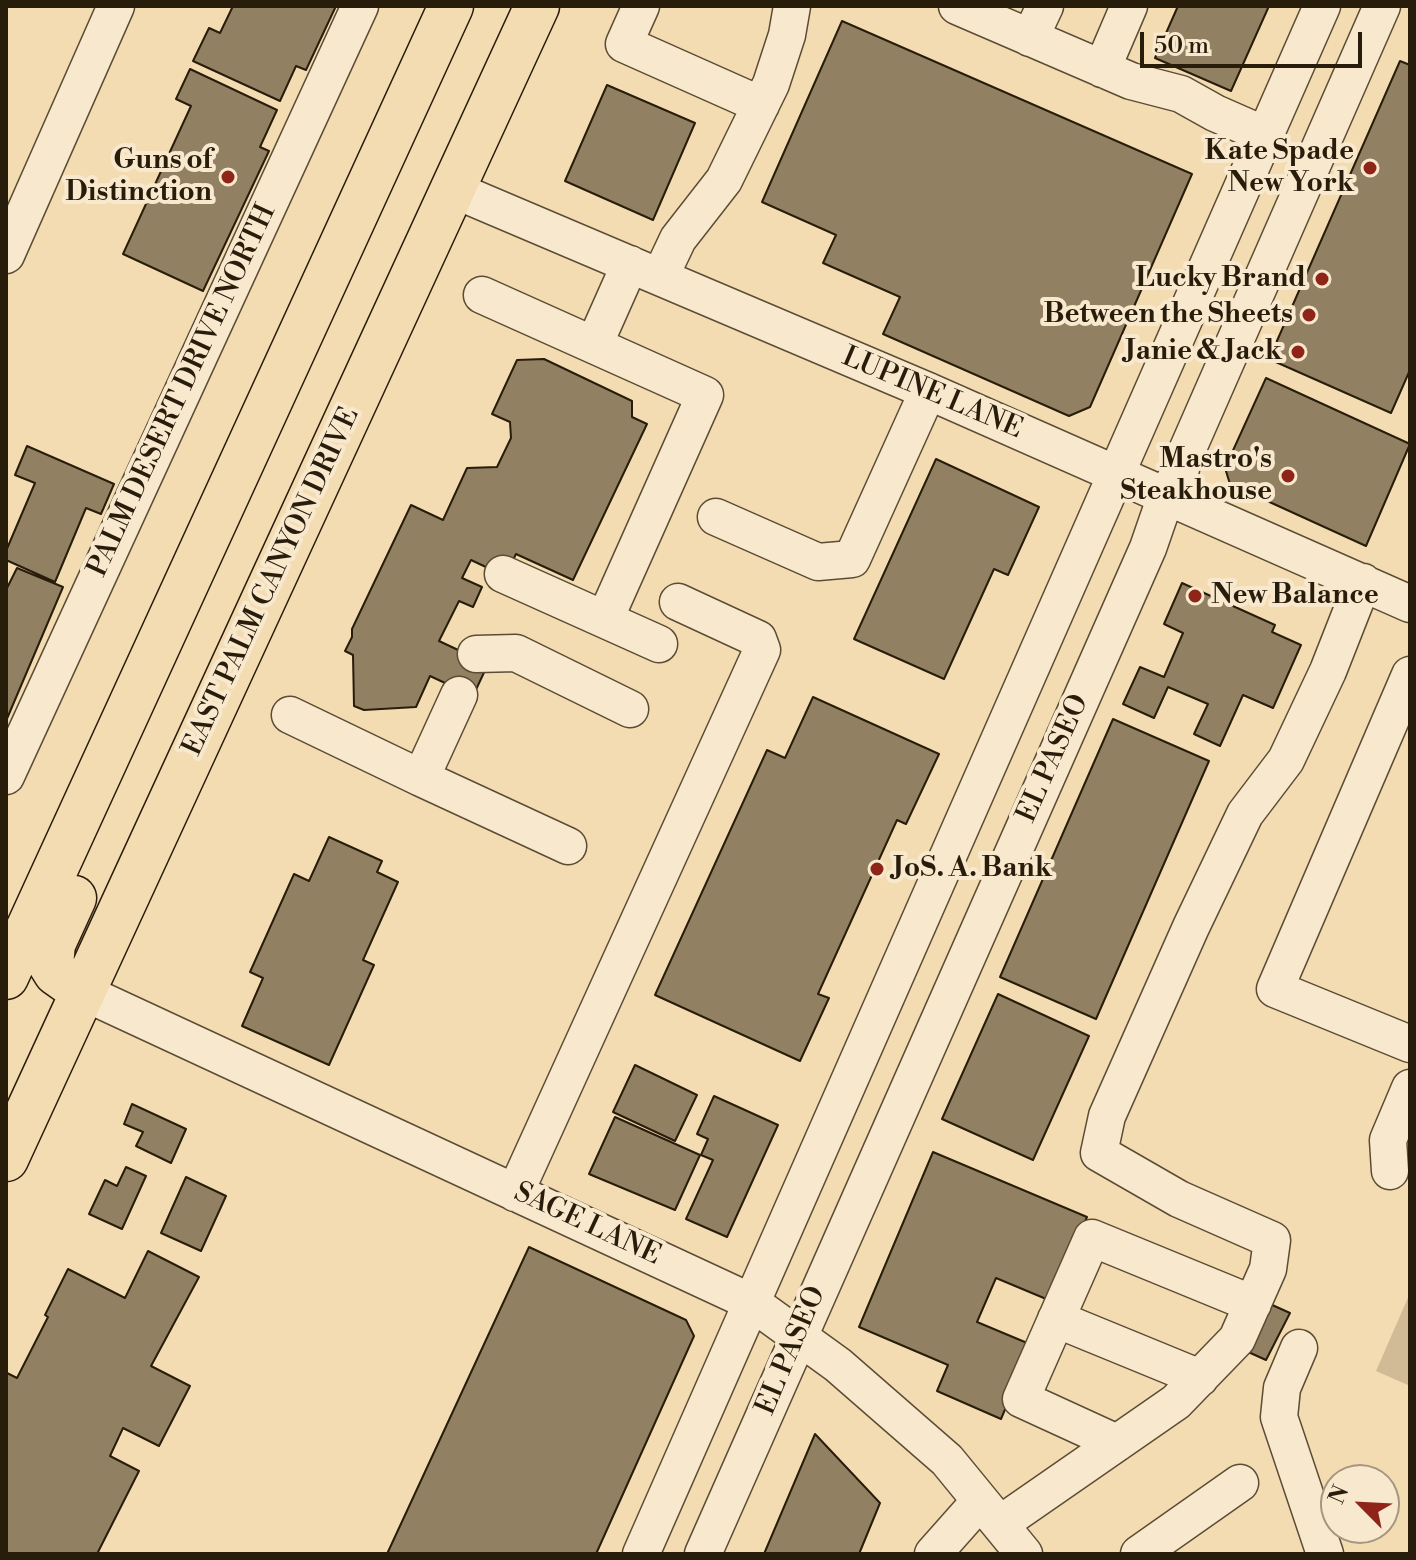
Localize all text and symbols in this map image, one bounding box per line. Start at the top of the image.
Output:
scale bar [1144,16,1366,66]
text: 50 m [1154,31,1209,61]
place label: Kate Spade New York [1205,135,1354,201]
place label: Guns of Distinction [65,144,212,210]
marker: Kate Spade New York [1361,159,1379,177]
marker: Guns of Distinction [219,168,237,186]
street label: PALM DESERT DRIVE NORTH [82,199,284,583]
place label: Lucky Brand [1135,262,1306,296]
marker: Lucky Brand [1313,270,1331,288]
place label: Between the Sheets [1043,298,1293,332]
marker: Between the Sheets [1300,306,1318,324]
place label: Janie & Jack [1125,335,1282,369]
street label: LUPINE LANE [837,341,1027,447]
marker: Janie & Jack [1289,343,1307,361]
street label: EAST PALM CANYON DRIVE [176,402,368,762]
place label: Mastro's Steakhouse [1120,443,1272,509]
marker: Mastro's Steakhouse [1279,467,1297,485]
place label: New Balance [1211,579,1379,613]
marker: New Balance [1186,587,1204,605]
street label: EL PASEO [1011,690,1097,828]
place label: JoS. A. Bank [893,852,1052,886]
marker: JoS. A. Bank [868,860,886,878]
street label: SAGE LANE [508,1176,666,1274]
street label: EL PASEO [750,1282,834,1420]
north arrow [1320,1464,1400,1544]
text: N [1324,1481,1355,1508]

